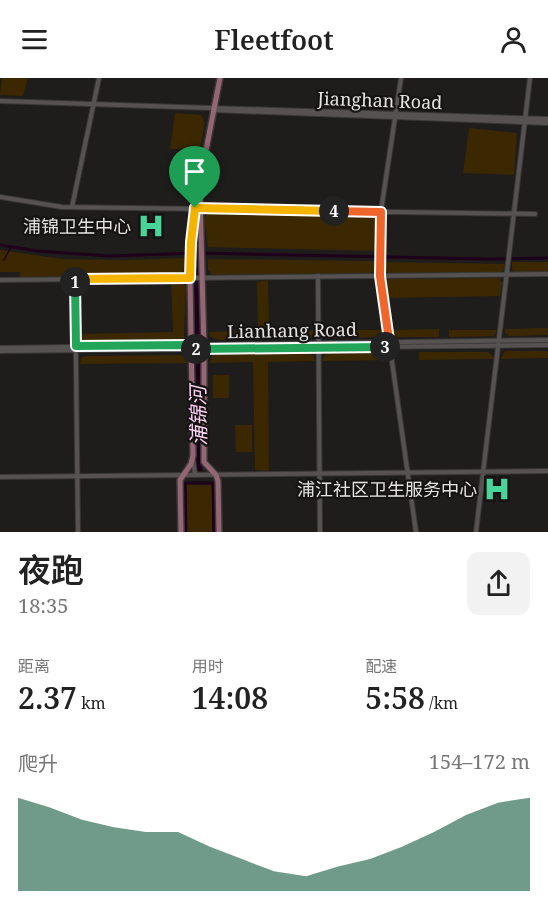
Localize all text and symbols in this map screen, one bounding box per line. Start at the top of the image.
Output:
text: Fleetfoot [214,21,334,58]
icon: menu [18,23,51,56]
icon: person [497,23,530,56]
street label: Jianghan Road [316,86,443,114]
pin [169,146,220,208]
icon: arrive [178,155,211,188]
pin: 4 [319,196,349,226]
text: 4 [329,200,339,222]
hospital icon: 浦锦卫生中心 [136,211,166,241]
place label: 浦锦卫生中心 [23,214,131,238]
pin: 1 [60,267,90,297]
text: 1 [70,271,80,293]
street label: Lianhang Road [227,317,357,343]
pin: 3 [370,332,400,362]
pin: 2 [181,334,211,364]
text: 3 [380,336,390,358]
text: 2 [191,338,201,360]
water label: 浦锦河 [184,382,212,446]
hospital icon: 浦江社区卫生服务中心 [482,474,512,504]
place label: 浦江社区卫生服务中心 [297,477,477,501]
text: 夜跑 [18,547,84,592]
button: share [467,552,530,615]
text: 18:35 [18,592,68,619]
text: 距离 [18,655,50,677]
text: 用时 [192,655,224,677]
text: 配速 [365,655,397,677]
text: 2.37 [18,677,77,718]
text: 14:08 [192,677,268,718]
text: 5:58 [365,677,425,718]
text: km [77,692,106,714]
text: /km [425,692,458,714]
text: 154–172 m [429,748,530,775]
text: 爬升 [18,750,58,777]

